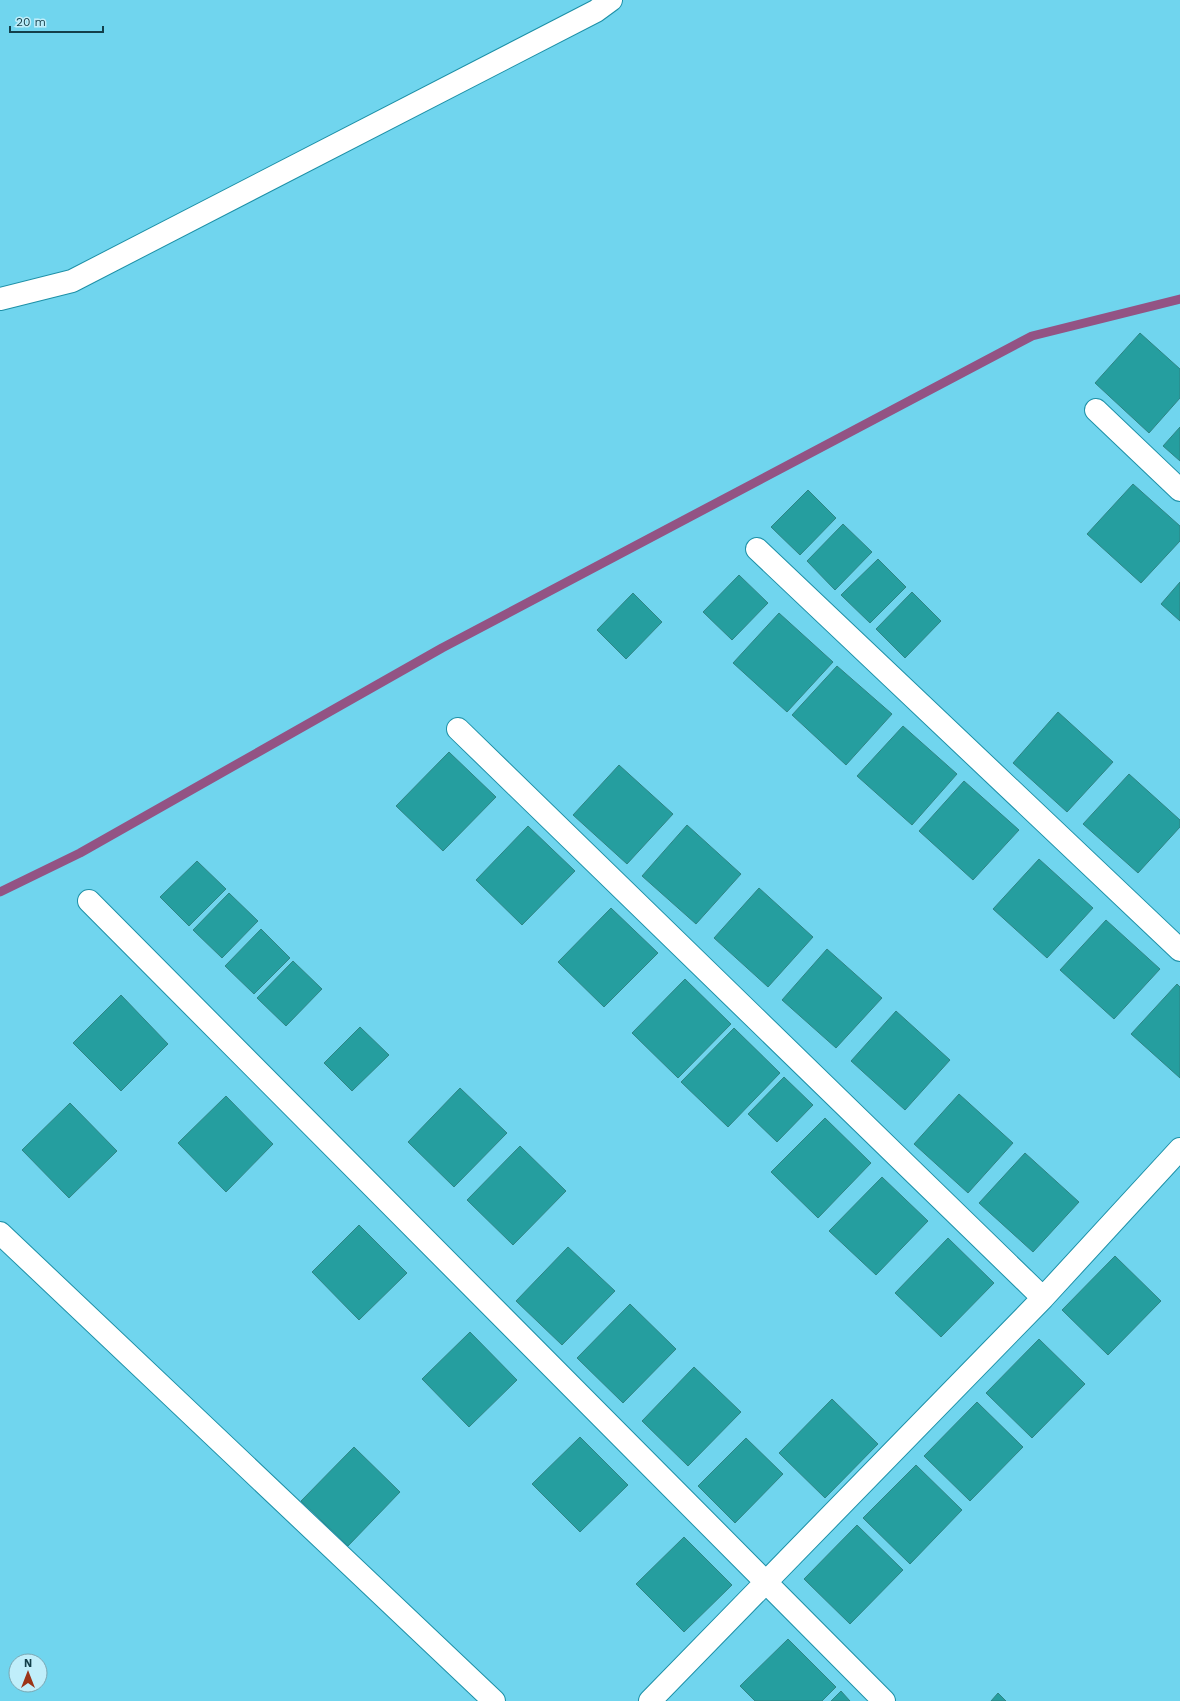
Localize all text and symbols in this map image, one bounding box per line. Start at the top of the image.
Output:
scale bar [10,8,103,34]
text: 20 m [16,15,46,29]
north arrow [8,1653,48,1693]
text: N [24,1657,32,1670]

